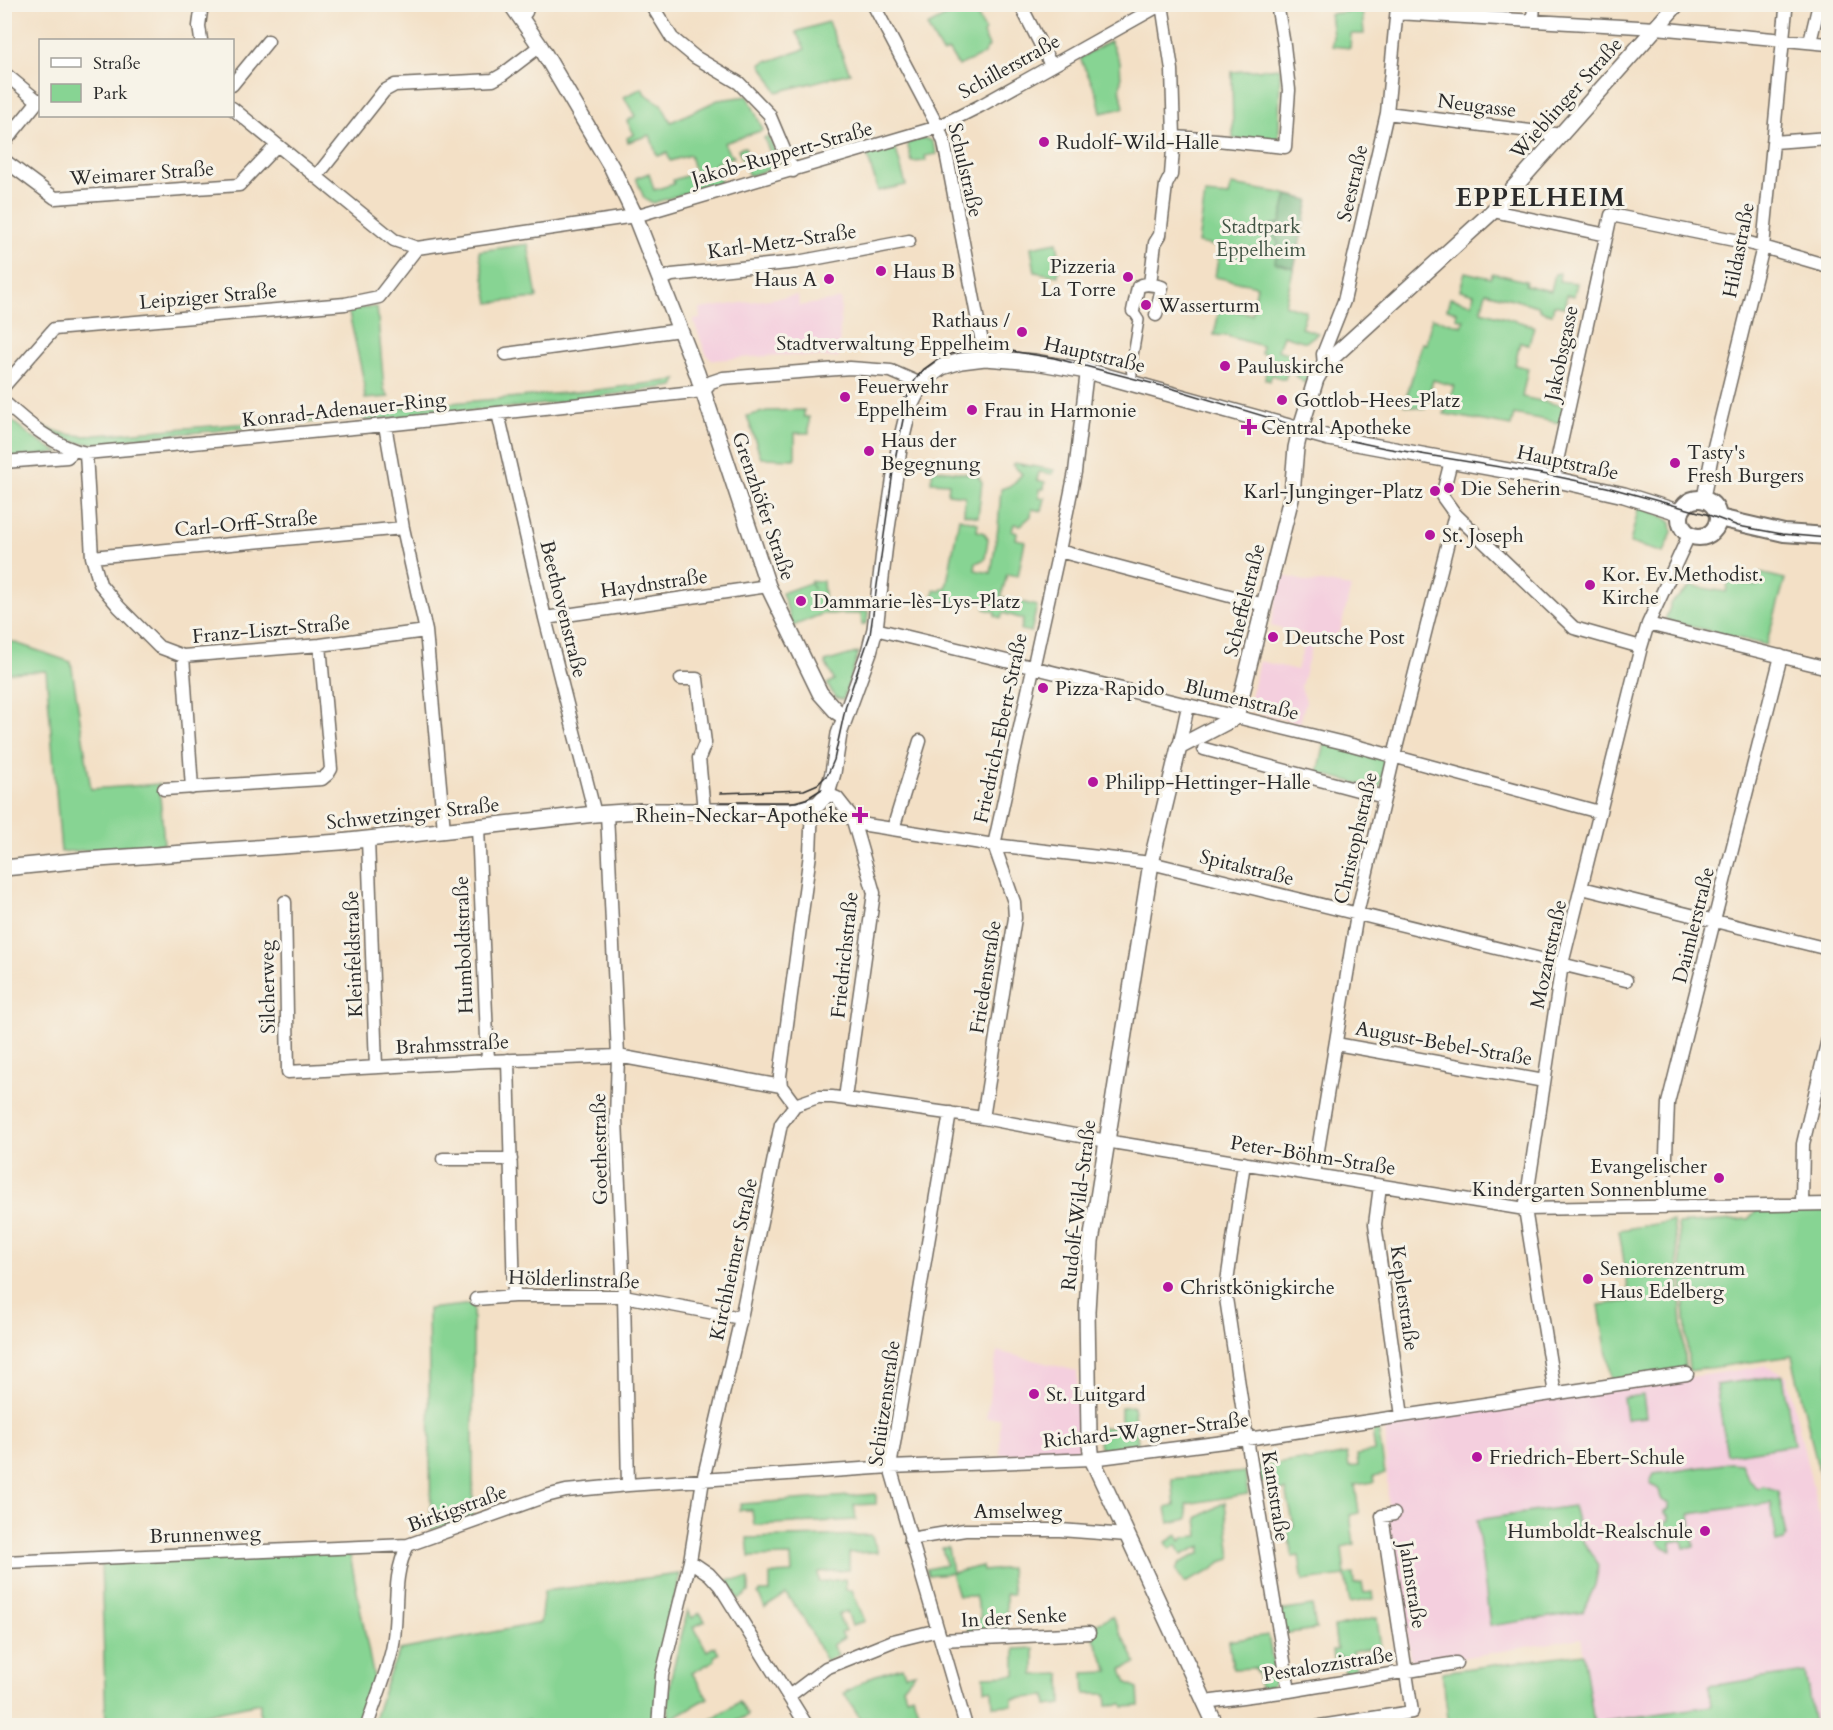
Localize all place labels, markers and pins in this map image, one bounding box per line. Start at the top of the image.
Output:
place label: Rudolf-Wild-Halle [1056,129,1219,156]
marker: Rudolf-Wild-Halle [1037,135,1051,149]
place label: Pizzeria La Torre [1041,253,1116,303]
place label: Haus B [893,258,955,285]
marker: Haus B [874,264,888,278]
place label: Haus A [754,266,818,293]
marker: Pizzeria La Torre [1121,270,1135,284]
marker: Haus A [822,272,836,286]
place label: Wasserturm [1157,292,1260,319]
marker: Wasserturm [1139,298,1153,312]
place label: Rathaus / Stadtverwaltung Eppelheim [776,307,1011,357]
marker: Rathaus / Stadtverwaltung Eppelheim [1015,325,1029,339]
place label: Pauluskirche [1237,353,1344,380]
marker: Pauluskirche [1218,359,1232,373]
place label: Feuerwehr Eppelheim [857,373,949,423]
place label: Gottlob-Hees-Platz [1294,387,1460,414]
marker: Feuerwehr Eppelheim [838,390,852,404]
marker: Gottlob-Hees-Platz [1275,393,1289,407]
place label: Frau in Harmonie [984,397,1137,424]
marker: Frau in Harmonie [965,403,979,417]
place label: Central Apotheke [1261,414,1411,441]
marker: Central Apotheke [1242,420,1256,434]
place label: Haus der Begegnung [881,427,981,477]
place label: Tasty's Fresh Burgers [1687,439,1804,489]
marker: Haus der Begegnung [862,444,876,458]
marker: Tasty's Fresh Burgers [1668,456,1682,470]
place label: Die Seherin [1461,475,1561,502]
place label: Karl-Junginger-Platz [1244,478,1423,505]
marker: Die Seherin [1442,481,1456,495]
marker: Karl-Junginger-Platz [1428,484,1442,498]
place label: St. Joseph [1442,522,1524,549]
marker: St. Joseph [1423,528,1437,542]
place label: Kor. Ev.Methodist. Kirche [1602,561,1763,611]
marker: Kor. Ev.Methodist. Kirche [1583,578,1597,592]
place label: Dammarie-lès-Lys-Platz [813,588,1020,615]
marker: Dammarie-lès-Lys-Platz [794,594,808,608]
place label: Deutsche Post [1285,624,1405,651]
marker: Deutsche Post [1266,630,1280,644]
place label: Pizza Rapido [1055,675,1165,702]
marker: Pizza Rapido [1036,681,1050,695]
place label: Philipp-Hettinger-Halle [1105,769,1311,796]
marker: Philipp-Hettinger-Halle [1086,775,1100,789]
place label: Rhein-Neckar-Apotheke [636,802,848,829]
marker: Rhein-Neckar-Apotheke [853,808,867,822]
place label: Evangelischer Kindergarten Sonnenblume [1472,1153,1708,1203]
marker: Evangelischer Kindergarten Sonnenblume [1712,1171,1726,1185]
place label: Seniorenzentrum Haus Edelberg [1600,1255,1746,1305]
marker: Seniorenzentrum Haus Edelberg [1581,1272,1595,1286]
place label: Christkönigkirche [1180,1274,1335,1301]
marker: Christkönigkirche [1161,1280,1175,1294]
place label: St. Luitgard [1046,1381,1146,1408]
marker: St. Luitgard [1027,1387,1041,1401]
place label: Friedrich-Ebert-Schule [1489,1444,1685,1471]
marker: Friedrich-Ebert-Schule [1470,1450,1484,1464]
place label: Humboldt-Realschule [1507,1518,1693,1545]
marker: Humboldt-Realschule [1698,1524,1712,1538]

